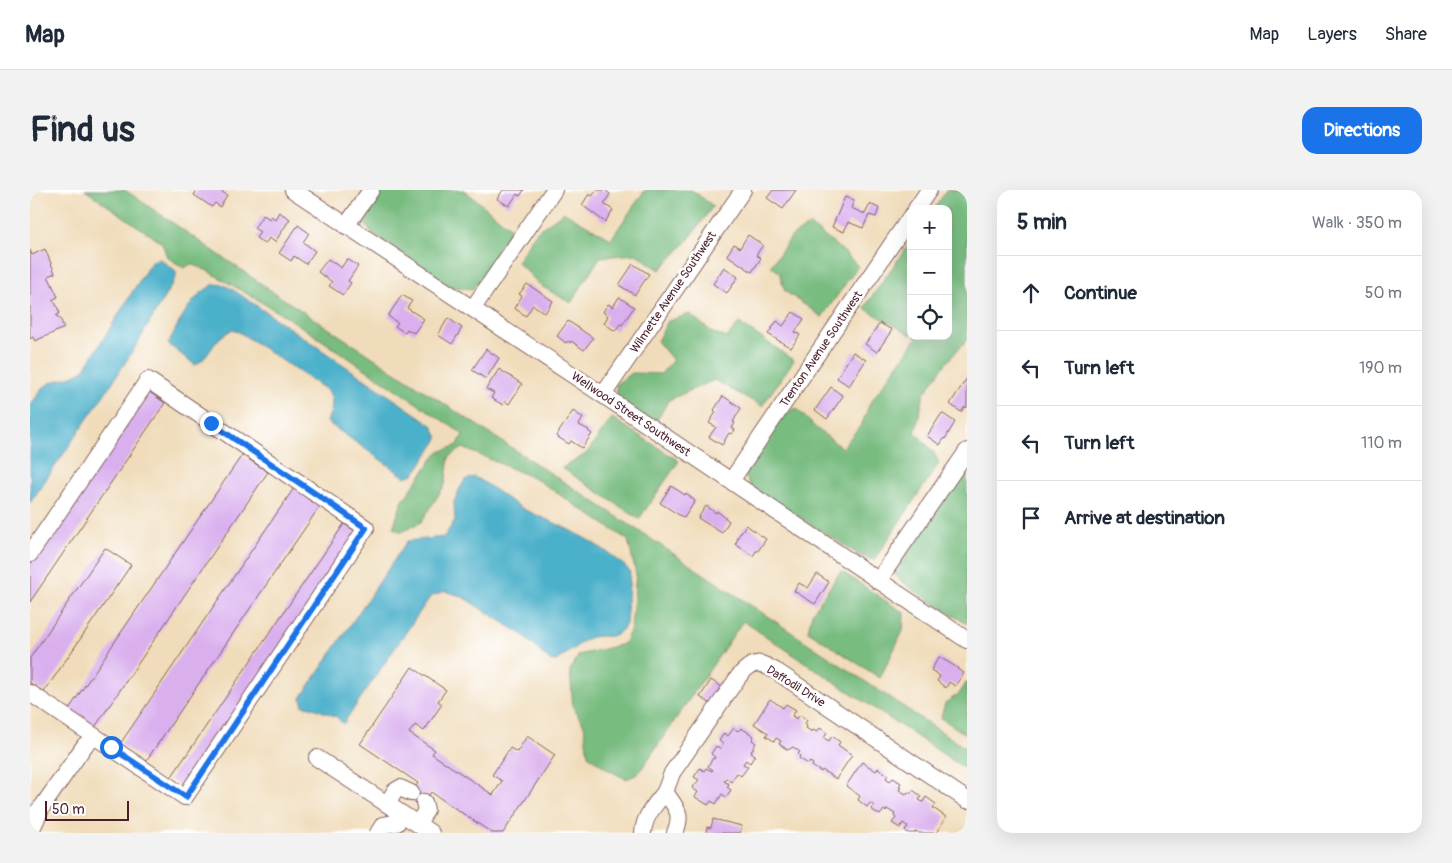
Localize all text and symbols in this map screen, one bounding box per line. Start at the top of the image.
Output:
text: Map [25,20,65,49]
text: Map [1250,23,1279,46]
text: Layers [1307,23,1357,46]
text: Share [1385,23,1427,46]
button: Directions [1302,107,1422,154]
text: Find us [30,108,135,152]
map controls [907,205,952,340]
button: + [907,205,952,250]
text: 5 min [1017,209,1067,236]
text: Walk · 350 m [1312,213,1402,233]
street label: Wilmette Avenue Southwest [627,228,720,356]
button: − [907,250,952,295]
icon: ahead [1017,279,1045,307]
text: Continue [1064,281,1137,305]
text: 50 m [1365,283,1402,303]
street label: Trenton Avenue Southwest [777,288,866,410]
button: locate [907,295,952,340]
icon: left [1017,354,1045,382]
text: Turn left [1064,356,1134,380]
text: 190 m [1359,358,1402,378]
street label: Wellwood Street Southwest [568,369,693,460]
route end [200,412,223,435]
icon: left [1017,429,1045,457]
text: Turn left [1064,431,1134,455]
text: 110 m [1361,433,1402,453]
icon: arrive [1017,504,1045,532]
text: Arrive at destination [1064,506,1225,530]
street label: Daffodil Drive [764,662,828,710]
route start [100,736,123,759]
scale bar [45,798,129,821]
text: 50 m [52,801,85,818]

